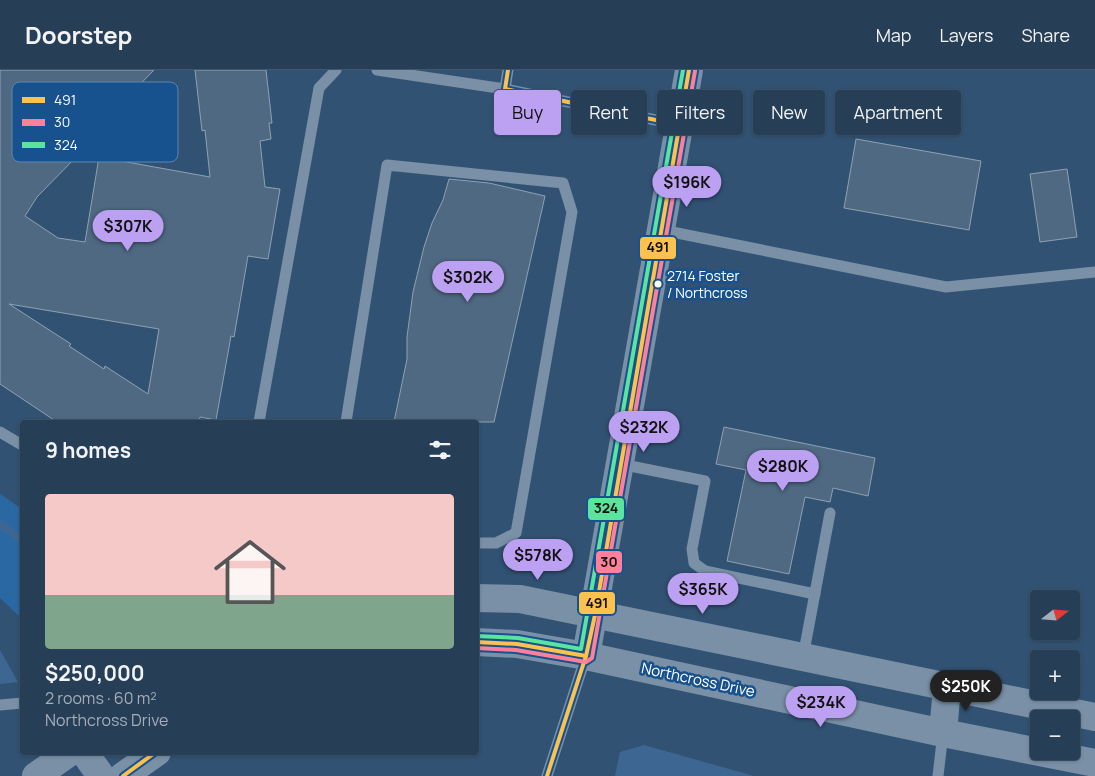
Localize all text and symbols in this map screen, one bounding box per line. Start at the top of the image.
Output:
text: Doorstep [25,18,132,51]
text: Map [876,23,911,47]
text: Layers [939,23,993,47]
text: Share [1021,23,1070,47]
legend [12,82,178,162]
text: 491 [54,90,76,109]
chip: Buy [494,90,561,135]
chip: Rent [571,90,647,135]
chip: Filters [657,90,743,135]
chip: New [753,90,825,135]
chip: Apartment [835,90,961,135]
text: 30 [54,112,70,131]
text: 324 [54,135,78,154]
pin: $196K [652,166,722,208]
text: $196K [663,171,711,193]
pin: $307K [93,210,163,252]
text: $307K [104,215,152,237]
line badge: 491 [639,236,677,260]
text: 491 [646,237,670,256]
pin: $302K [433,260,503,303]
text: $302K [443,266,493,288]
place label: 2714 Foster / Northcross [667,266,748,302]
marker: 2714 Foster / Northcross [653,279,663,289]
pin: $232K [609,410,679,453]
text: $232K [620,416,668,438]
text: 9 homes [45,436,131,464]
icon: filters [426,436,454,464]
pin: $280K [748,450,818,492]
text: $280K [758,455,808,477]
line badge: 324 [587,497,625,521]
text: 324 [594,498,618,517]
icon: home [205,527,295,617]
pin: $578K [503,538,573,581]
text: $578K [514,544,562,566]
line badge: 30 [595,550,623,574]
text: 30 [600,552,618,571]
pin: $365K [668,572,738,615]
text: $365K [678,578,728,600]
north arrow [1030,590,1080,640]
map controls [1030,590,1080,760]
line badge: 491 [578,591,616,615]
text: 491 [585,593,609,612]
button: + [1030,650,1080,700]
street label: Northcross Drive [639,657,757,702]
text: $250,000 [45,659,145,687]
pin: $250K [931,670,1001,712]
text: $250K [941,675,991,697]
pin: $234K [786,686,856,728]
text: 2 rooms · 60 m² [45,687,157,709]
text: $234K [797,691,845,713]
text: Northcross Drive [45,709,168,731]
button: − [1030,710,1080,760]

